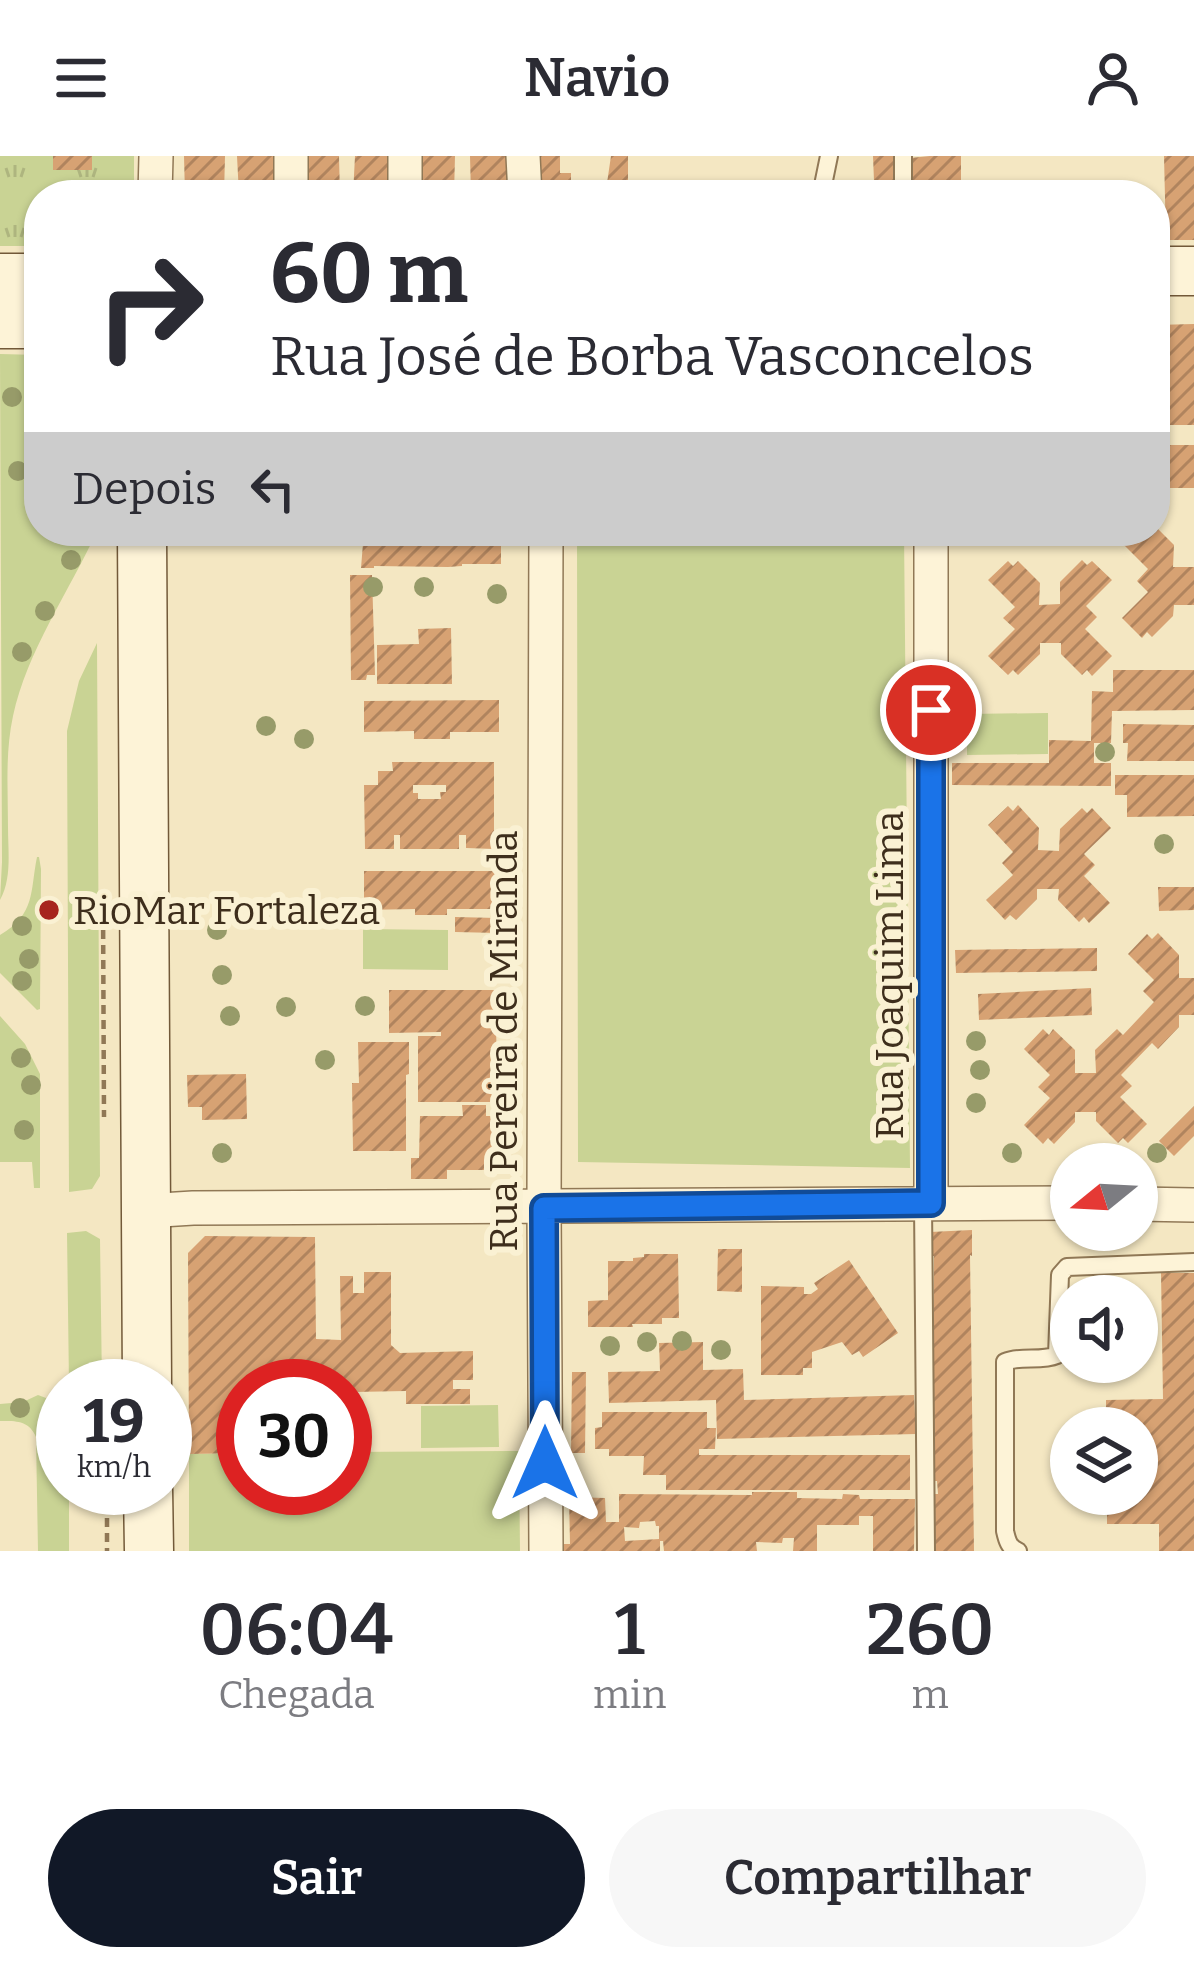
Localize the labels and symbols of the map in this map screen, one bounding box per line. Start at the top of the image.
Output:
pin [880,659,982,761]
street label: Rua Joaquim Lima [867,811,913,1139]
street label: Rua Pereira de Miranda [481,830,527,1252]
place label: RioMar Fortaleza [73,888,380,934]
marker: RioMar Fortaleza [36,897,62,923]
north arrow [1050,1143,1158,1251]
speed limit sign: 30 [216,1359,372,1515]
position arrow [482,1400,608,1526]

